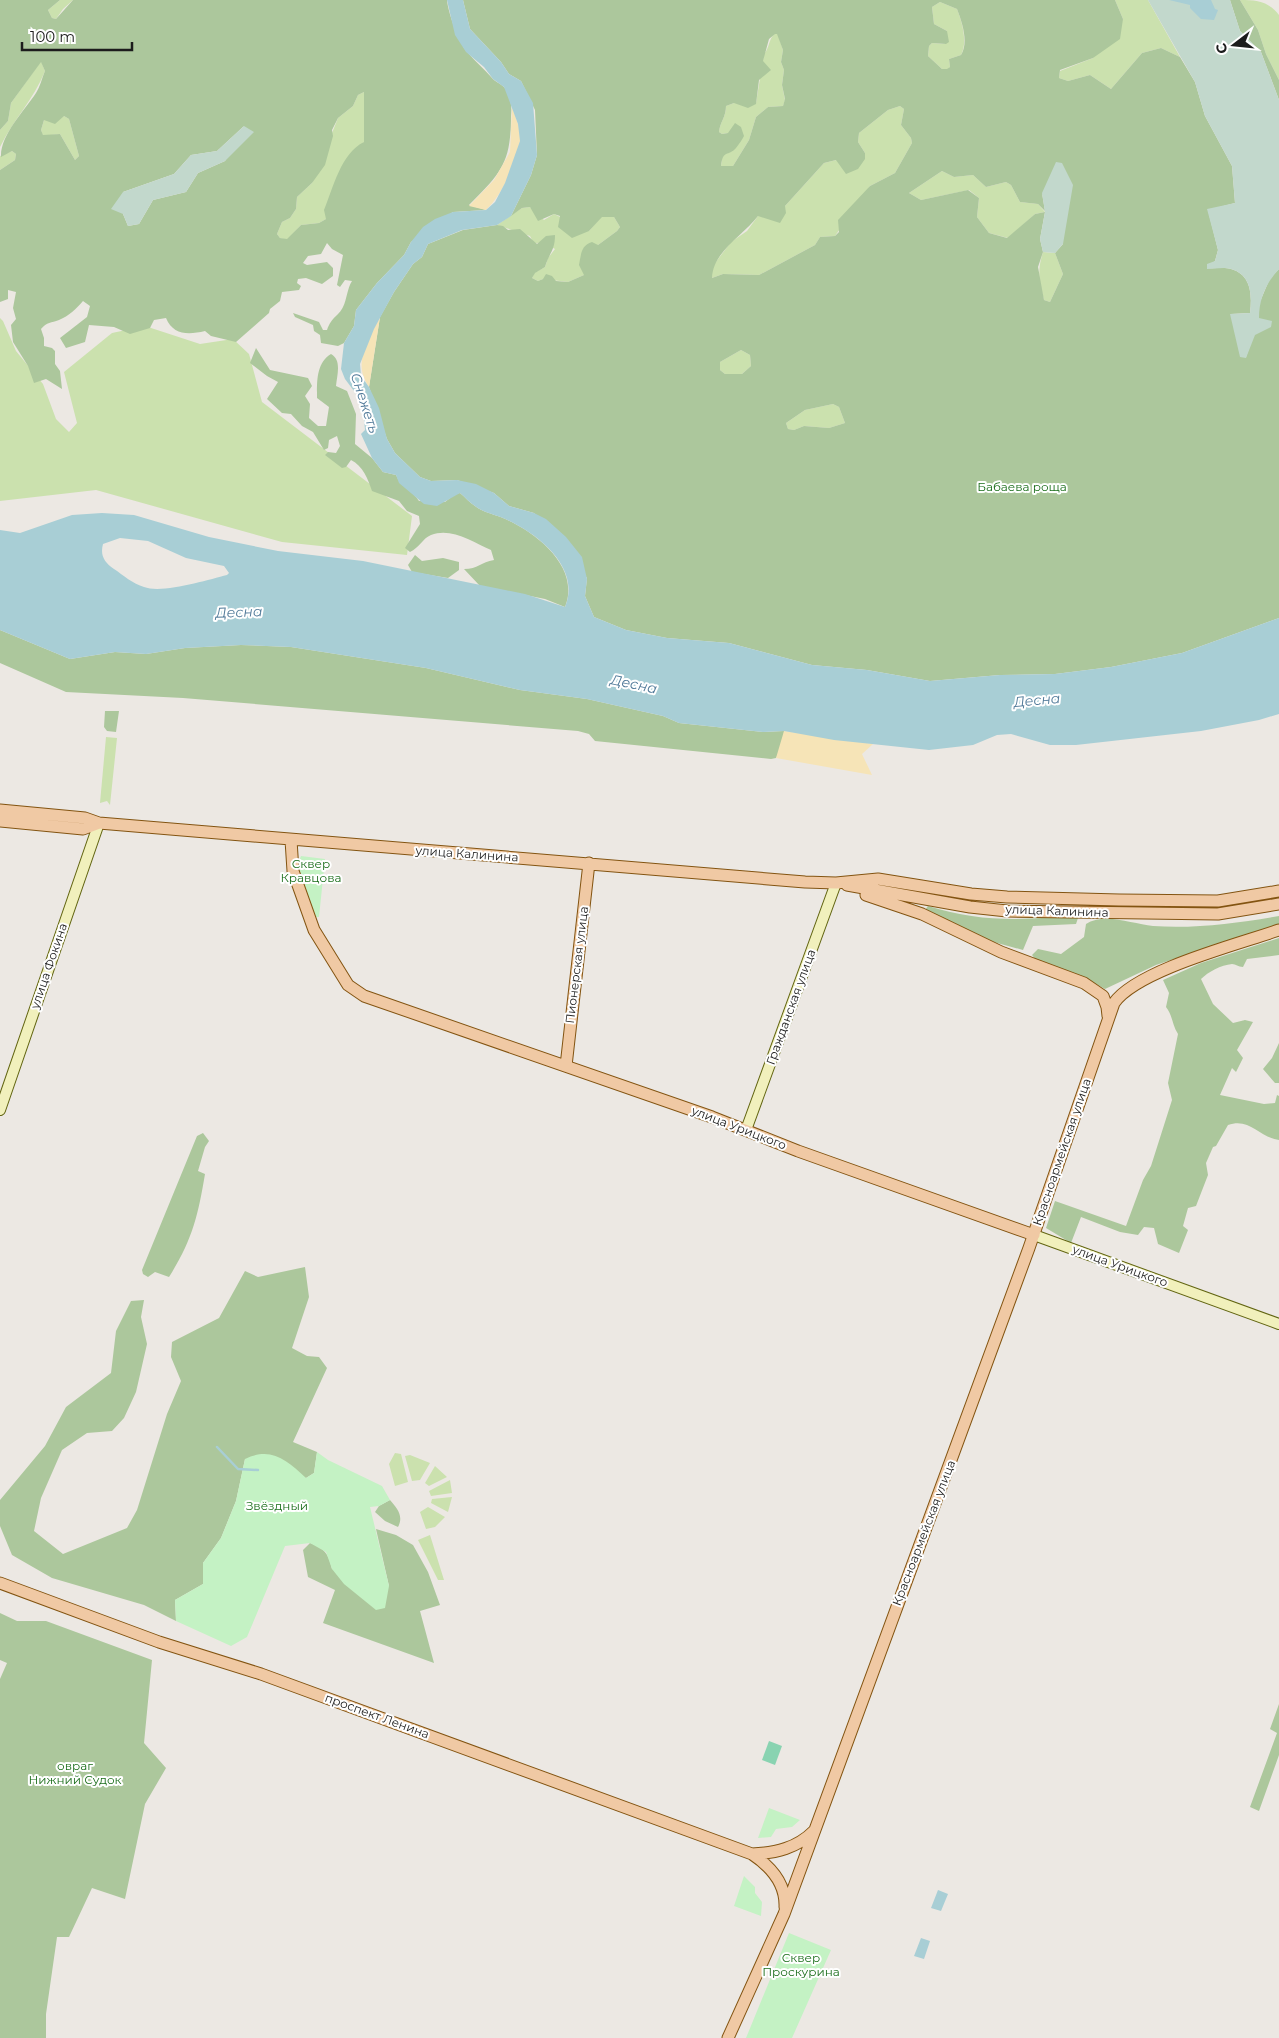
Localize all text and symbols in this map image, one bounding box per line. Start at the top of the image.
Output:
scale bar [22,20,132,52]
north arrow [1209,20,1259,70]
text: 100 m [30,27,75,46]
text: С [1211,41,1232,56]
water label: Снежеть [347,371,383,436]
park label: Бабаева роща [977,479,1067,494]
water label: Десна [213,602,263,622]
water label: Десна [607,670,659,698]
water label: Десна [1011,689,1061,711]
street label: улица Калинина [414,842,519,865]
park label: Сквер Кравцова [281,856,341,885]
street label: улица Калинина [1004,901,1109,920]
street label: Пионерская улица [562,905,591,1024]
street label: улица Фокина [27,921,70,1012]
street label: Гражданская улица [763,947,818,1067]
street label: Красноармейская улица [1029,1076,1094,1227]
street label: улица Урицкого [689,1102,789,1153]
street label: улица Урицкого [1069,1241,1170,1290]
street label: Красноармейская улица [889,1458,958,1608]
park label: Звёздный [246,1498,308,1513]
street label: проспект Ленина [323,1690,432,1741]
park label: овраг Нижний Судок [28,1758,122,1787]
park label: Сквер Проскурина [762,1950,840,1979]

